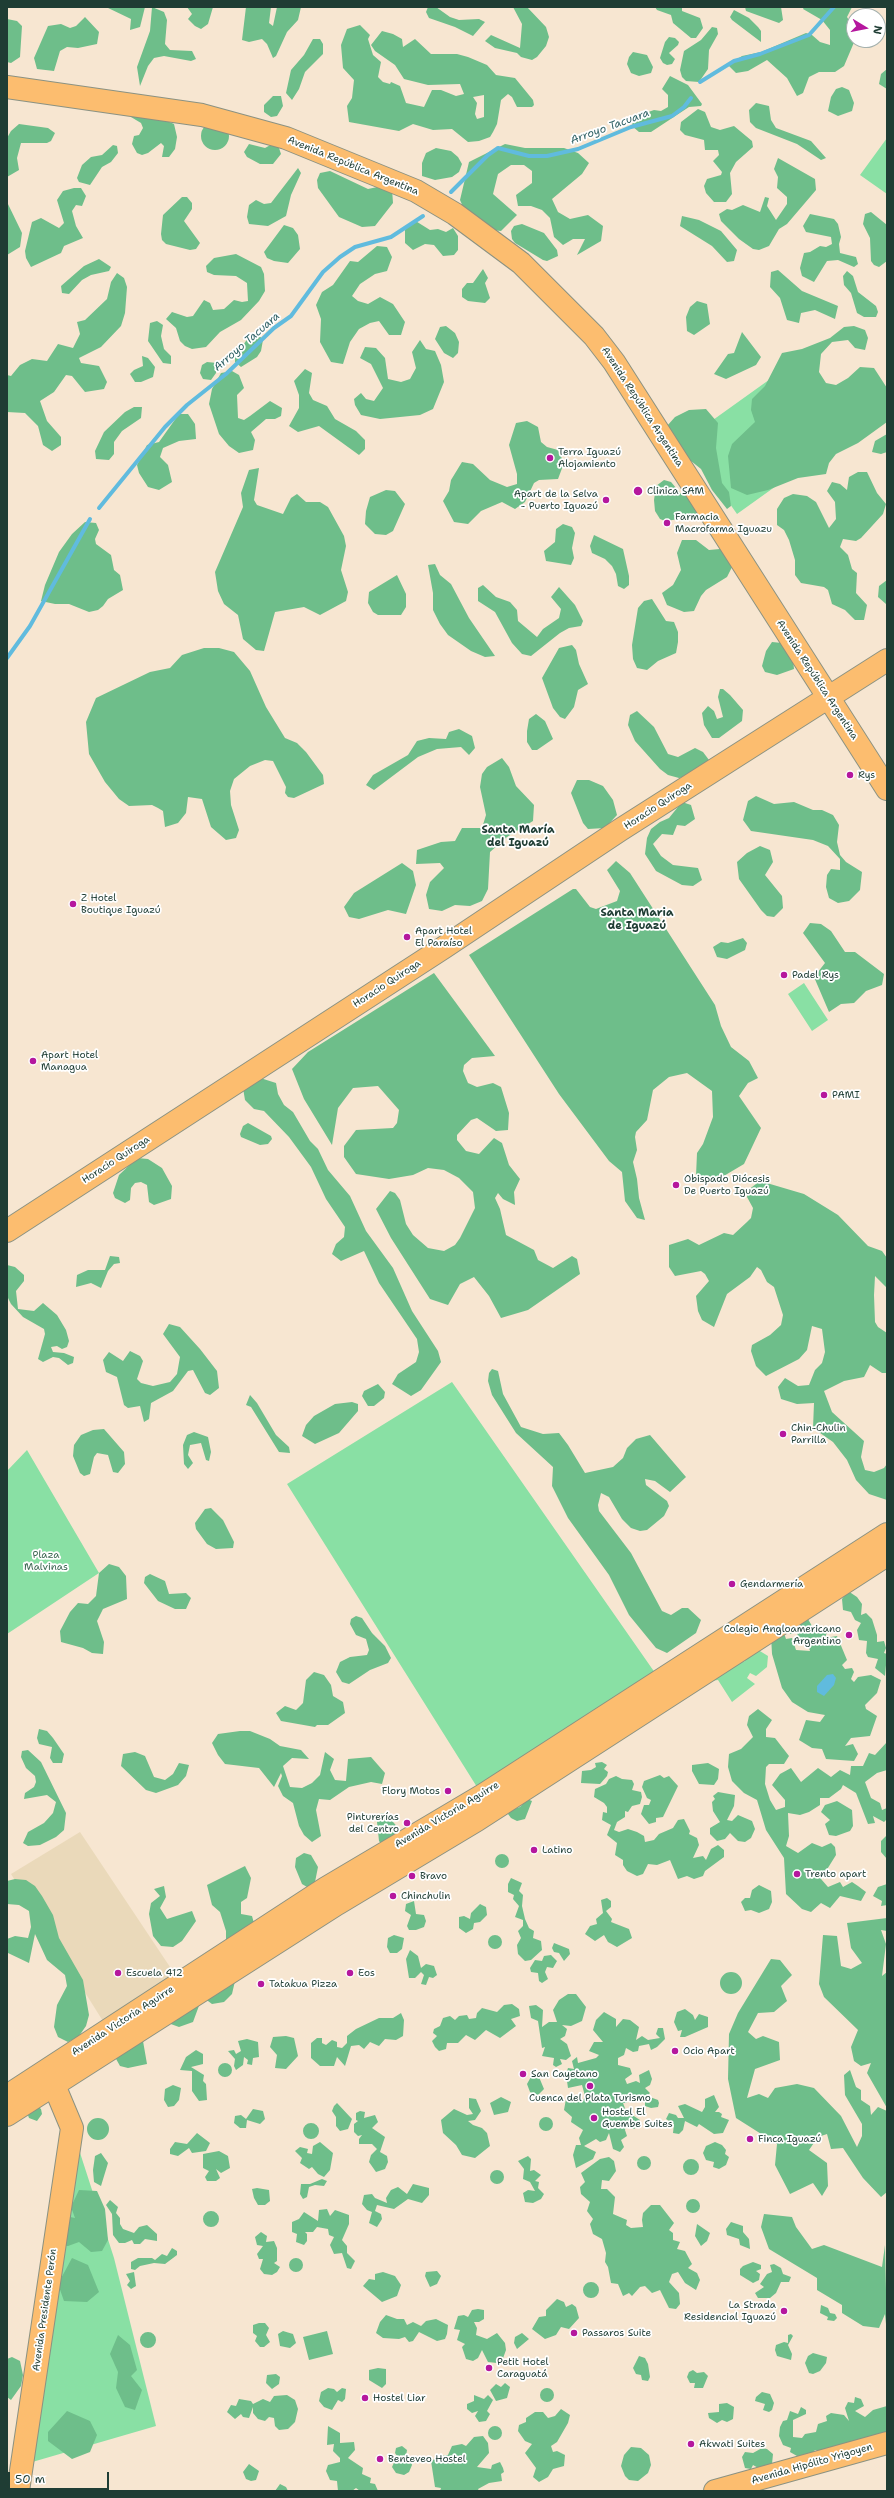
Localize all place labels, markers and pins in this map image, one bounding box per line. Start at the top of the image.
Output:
place label: Terra Iguazú Alojamiento [558,446,621,470]
marker: Terra Iguazú Alojamiento [545,453,555,463]
marker: Clinica SAM [632,485,644,497]
place label: Clinica SAM [647,485,704,497]
place label: Apart de la Selva - Puerto Iguazú [514,488,598,512]
marker: Apart de la Selva - Puerto Iguazú [601,495,611,505]
place label: Farmacia Macrofarma Iguazu [675,511,772,534]
marker: Farmacia Macrofarma Iguazu [662,518,672,528]
place label: Rys [858,769,875,781]
marker: Rys [845,770,855,780]
place label: Z Hotel Boutique Iguazú [81,892,161,916]
marker: Z Hotel Boutique Iguazú [68,899,78,909]
place label: Apart Hotel El Paraíso [415,925,472,948]
marker: Apart Hotel El Paraíso [402,932,412,942]
place label: Padel Rys [792,969,839,981]
marker: Padel Rys [779,970,789,980]
place label: Apart Hotel Managua [41,1049,98,1072]
marker: Apart Hotel Managua [28,1056,38,1066]
place label: PAMI [832,1089,860,1101]
marker: PAMI [819,1090,829,1100]
place label: Obispado Diócesis De Puerto Iguazú [684,1173,770,1196]
marker: Obispado Diócesis De Puerto Iguazú [671,1180,681,1190]
place label: Chin-Chulin Parrilla [791,1422,846,1446]
marker: Chin-Chulin Parrilla [778,1429,788,1439]
place label: Gendarmería [740,1578,803,1590]
marker: Gendarmería [727,1579,737,1589]
place label: Colegio Angloamericano Argentino [724,1623,841,1646]
marker: Colegio Angloamericano Argentino [844,1630,854,1640]
place label: Flory Motos [382,1785,440,1797]
marker: Flory Motos [443,1786,453,1796]
place label: Pinturerías del Centro [347,1811,399,1834]
marker: Pinturerías del Centro [402,1818,412,1828]
place label: Latino [542,1844,572,1856]
marker: Latino [529,1845,539,1855]
place label: Trento apart [805,1868,866,1880]
marker: Trento apart [792,1869,802,1879]
place label: Bravo [420,1870,447,1882]
marker: Bravo [407,1871,417,1881]
place label: Chinchulin [401,1890,450,1902]
marker: Chinchulin [388,1891,398,1901]
place label: Escuela 412 [126,1967,183,1979]
place label: Eos [358,1967,375,1979]
marker: Escuela 412 [113,1968,123,1978]
marker: Eos [345,1968,355,1978]
place label: Tatakua Pizza [269,1978,337,1990]
marker: Tatakua Pizza [256,1979,266,1989]
place label: Ocio Apart [683,2045,735,2057]
marker: Ocio Apart [670,2046,680,2056]
place label: San Cayetano [531,2068,598,2080]
marker: San Cayetano [518,2069,528,2079]
marker: Cuenca del Plata Turismo [585,2081,595,2091]
place label: Cuenca del Plata Turismo [529,2092,651,2104]
place label: Hostel El Guembe Suites [602,2106,673,2130]
marker: Hostel El Guembe Suites [589,2113,599,2123]
place label: Finca Iguazú [758,2133,821,2145]
marker: Finca Iguazú [745,2134,755,2144]
place label: La Strada Residencial Iguazú [684,2299,776,2322]
marker: La Strada Residencial Iguazú [779,2306,789,2316]
place label: Passaros Suite [582,2327,651,2339]
marker: Passaros Suite [569,2328,579,2338]
place label: Petit Hotel Caraguatá [497,2356,549,2380]
marker: Petit Hotel Caraguatá [484,2363,494,2373]
place label: Hostel Liar [373,2392,426,2404]
marker: Hostel Liar [360,2393,370,2403]
place label: Akwati Suites [699,2438,765,2450]
marker: Akwati Suites [686,2439,696,2449]
place label: Benteveo Hostel [388,2453,466,2465]
marker: Benteveo Hostel [375,2454,385,2464]

